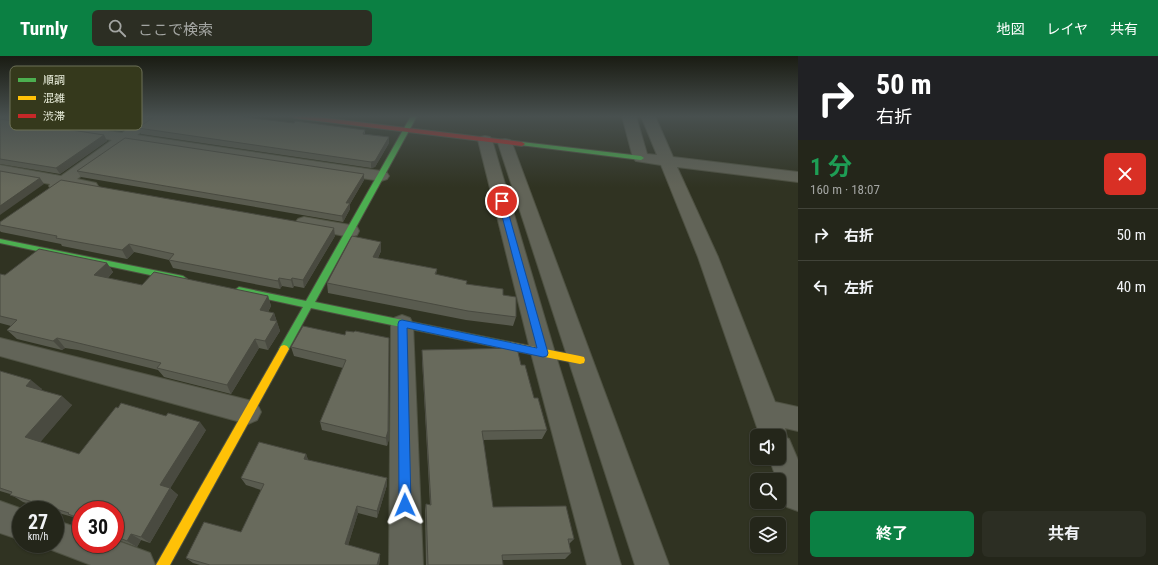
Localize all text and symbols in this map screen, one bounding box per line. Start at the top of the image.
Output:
search box [92,10,372,46]
text: Turnly [20,17,68,40]
icon: search [106,17,128,39]
text: ここで検索 [138,21,213,39]
text: 地図 [996,21,1024,37]
text: レイヤ [1046,21,1088,37]
text: 共有 [1110,21,1138,37]
legend [10,66,142,130]
text: 50 m [876,68,932,101]
icon: right [810,72,862,124]
text: 順調 [43,74,65,87]
text: 混雑 [43,92,65,105]
text: 右折 [876,106,912,127]
text: 渋滞 [43,110,65,123]
text: 1 分 [810,153,852,181]
button: close [1104,153,1146,195]
text: 160 m · 18:07 [810,182,880,197]
pin [485,184,519,218]
icon: arrive [491,190,513,212]
icon: right [810,224,832,246]
text: 50 m [1116,226,1146,244]
text: 右折 [844,227,874,245]
icon: left [810,276,832,298]
text: 40 m [1116,278,1146,296]
text: 左折 [844,279,874,297]
map controls [750,429,786,553]
button: sound [750,429,786,465]
button: search [750,473,786,509]
position arrow [384,484,426,526]
speed limit sign: 30 [72,501,124,553]
text: 27 [28,510,48,534]
button: 終了 [810,511,974,557]
button: 共有 [982,511,1146,557]
button: layers [750,517,786,553]
text: km/h [28,531,48,542]

